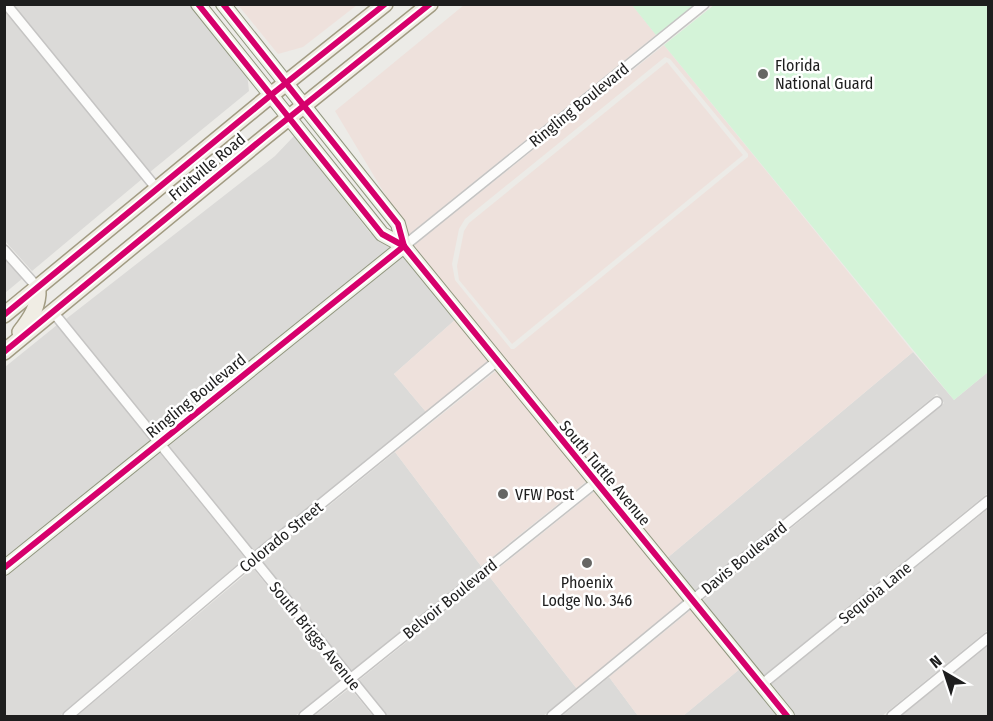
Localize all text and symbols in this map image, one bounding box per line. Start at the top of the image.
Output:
place label: Florida National Guard [775,56,873,93]
street label: Ringling Boulevard [525,59,633,151]
marker: Florida National Guard [756,67,770,81]
street label: Fruitville Road [165,130,249,204]
street label: Ringling Boulevard [142,350,250,442]
street label: South Tuttle Avenue [555,417,655,530]
place label: VFW Post [515,485,575,504]
marker: VFW Post [496,487,510,501]
street label: Colorado Street [235,497,327,576]
street label: Davis Boulevard [697,518,791,598]
street label: Belvoir Boulevard [399,555,501,643]
marker: Phoenix Lodge No. 346 [580,556,594,570]
street label: Sequoia Lane [835,558,915,628]
place label: Phoenix Lodge No. 346 [542,573,632,610]
street label: South Briggs Avenue [265,578,365,694]
north arrow [915,643,975,703]
text: N [926,651,946,672]

